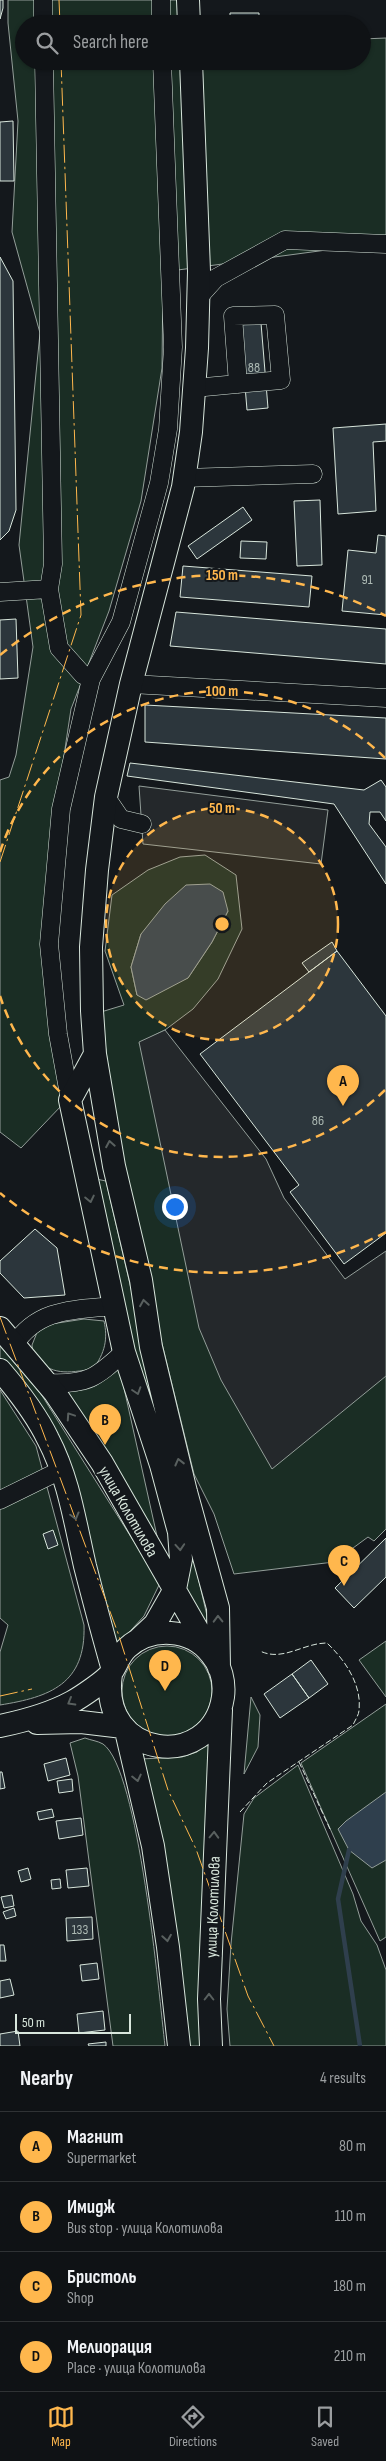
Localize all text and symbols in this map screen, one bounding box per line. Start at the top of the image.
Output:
search box [15,15,371,70]
icon: search [33,29,61,57]
text: Search here [73,31,149,54]
house number: 88 [248,359,260,376]
text: 150 m [206,566,238,585]
house number: 91 [361,571,373,588]
text: 100 m [206,682,238,701]
text: 50 m [209,799,235,818]
centre of rings [213,915,231,933]
pin: A [327,1065,359,1106]
house number: 86 [312,1112,324,1129]
one-way arrow [106,1140,116,1148]
your location [162,1194,188,1220]
one-way arrow [84,1195,95,1204]
one-way arrow [140,1299,150,1307]
one-way arrow [131,1386,141,1395]
pin: B [89,1404,121,1445]
one-way arrow [67,1412,77,1421]
one-way arrow [174,1457,185,1466]
street label: улица Колотилова [94,1463,161,1561]
one-way arrow [70,1512,80,1520]
one-way arrow [174,1544,185,1552]
pin: C [328,1545,360,1586]
one-way arrow [213,1615,223,1622]
pin: D [149,1650,181,1691]
one-way arrow [67,1695,76,1705]
one-way arrow [131,1774,142,1783]
one-way arrow [209,1831,220,1839]
street label: улица Колотилова [202,1856,225,1958]
house number: 133 [72,1921,88,1938]
one-way arrow [161,1934,171,1943]
one-way arrow [204,1993,214,2001]
scale bar [15,2011,131,2034]
text: 50 m [22,2014,45,2031]
text: Nearby [20,2066,73,2091]
text: 4 results [320,2069,366,2088]
text: Магнит [67,2126,123,2149]
text: A [32,2137,40,2156]
text: 80 m [339,2137,366,2156]
text: Supermarket [67,2149,136,2168]
text: Имидж [67,2196,115,2219]
text: B [32,2207,40,2226]
text: 110 m [335,2207,366,2226]
text: Bus stop · улица Колотилова [67,2219,223,2238]
text: Бристоль [67,2266,137,2289]
text: C [32,2277,40,2296]
text: 180 m [333,2277,366,2296]
text: Shop [67,2289,94,2308]
text: Мелиорация [67,2336,152,2359]
text: D [32,2347,40,2366]
text: 210 m [334,2347,366,2366]
text: Place · улица Колотилова [67,2359,206,2378]
tab: Map [47,2403,75,2450]
tab: Directions [169,2403,217,2450]
tab: Saved [311,2403,339,2450]

